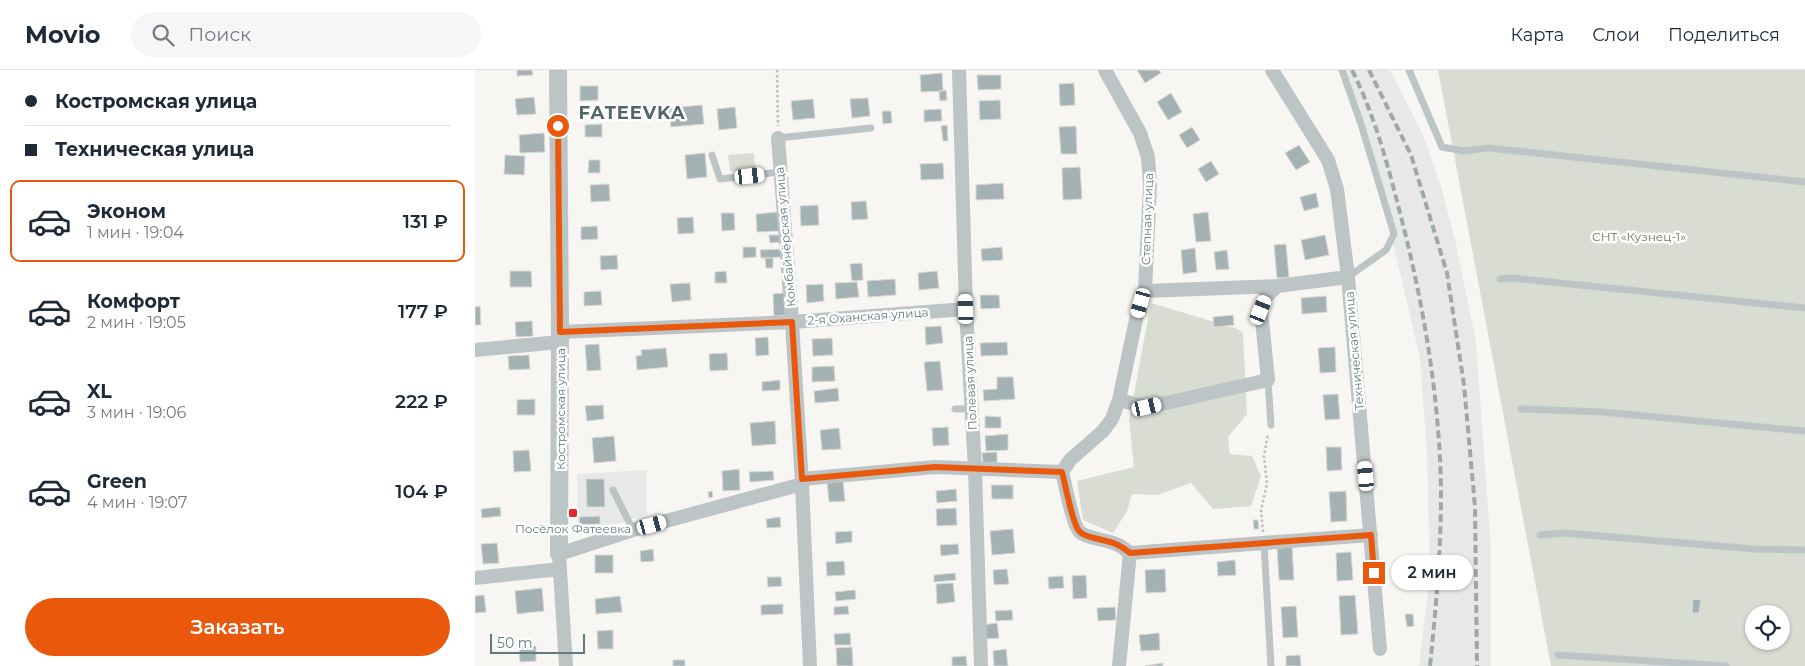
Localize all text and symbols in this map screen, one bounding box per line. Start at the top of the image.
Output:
search box [131,12,481,57]
text: Movio [25,20,101,49]
icon: search [149,21,177,49]
text: Поиск [189,23,251,46]
text: Карта [1510,24,1564,46]
text: Слои [1592,24,1640,46]
text: Поделиться [1668,24,1780,46]
text: Костромская улица [55,90,257,113]
district label: FATEEVKA [579,102,685,124]
route start [547,115,569,137]
text: Техническая улица [55,138,254,161]
street label: Комбайнёрская улица [771,166,799,308]
car [734,167,765,185]
street label: Степная улица [1138,173,1156,265]
icon: car [27,199,72,244]
text: Эконом [87,200,166,223]
text: 131 ₽ [403,210,448,233]
text: 1 мин · 19:04 [87,223,184,242]
park label: СНТ «Кузнец-1» [1592,229,1686,244]
car [1129,287,1152,319]
icon: car [27,289,72,334]
text: Комфорт [87,290,180,313]
street label: Техническая улица [1341,291,1367,411]
car [1248,293,1273,327]
car [957,294,974,324]
text: 177 ₽ [398,300,448,323]
street label: 2-я Оханская улица [807,304,929,328]
text: 2 мин · 19:05 [87,313,186,332]
street label: Полевая улица [960,335,980,431]
street label: Костромская улица [553,348,568,470]
icon: car [27,379,72,424]
text: XL [87,380,112,403]
text: 222 ₽ [395,390,448,413]
car [1130,396,1163,418]
text: 3 мин · 19:06 [87,403,186,422]
car [1357,460,1374,492]
icon: car [27,469,72,514]
text: Green [87,470,147,493]
text: 104 ₽ [395,480,448,503]
text: 4 мин · 19:07 [87,493,187,512]
marker: Посёлок Фатеевка [567,507,579,519]
car [635,514,668,536]
place label: Посёлок Фатеевка [515,521,631,536]
callout: 2 мин [1391,556,1474,590]
route end [1363,562,1385,584]
text: 2 мин [1408,563,1456,582]
button: Заказать [25,598,450,656]
map controls [1745,605,1790,650]
button: locate [1745,605,1790,650]
scale bar [490,631,585,654]
text: 50 m [497,634,533,652]

